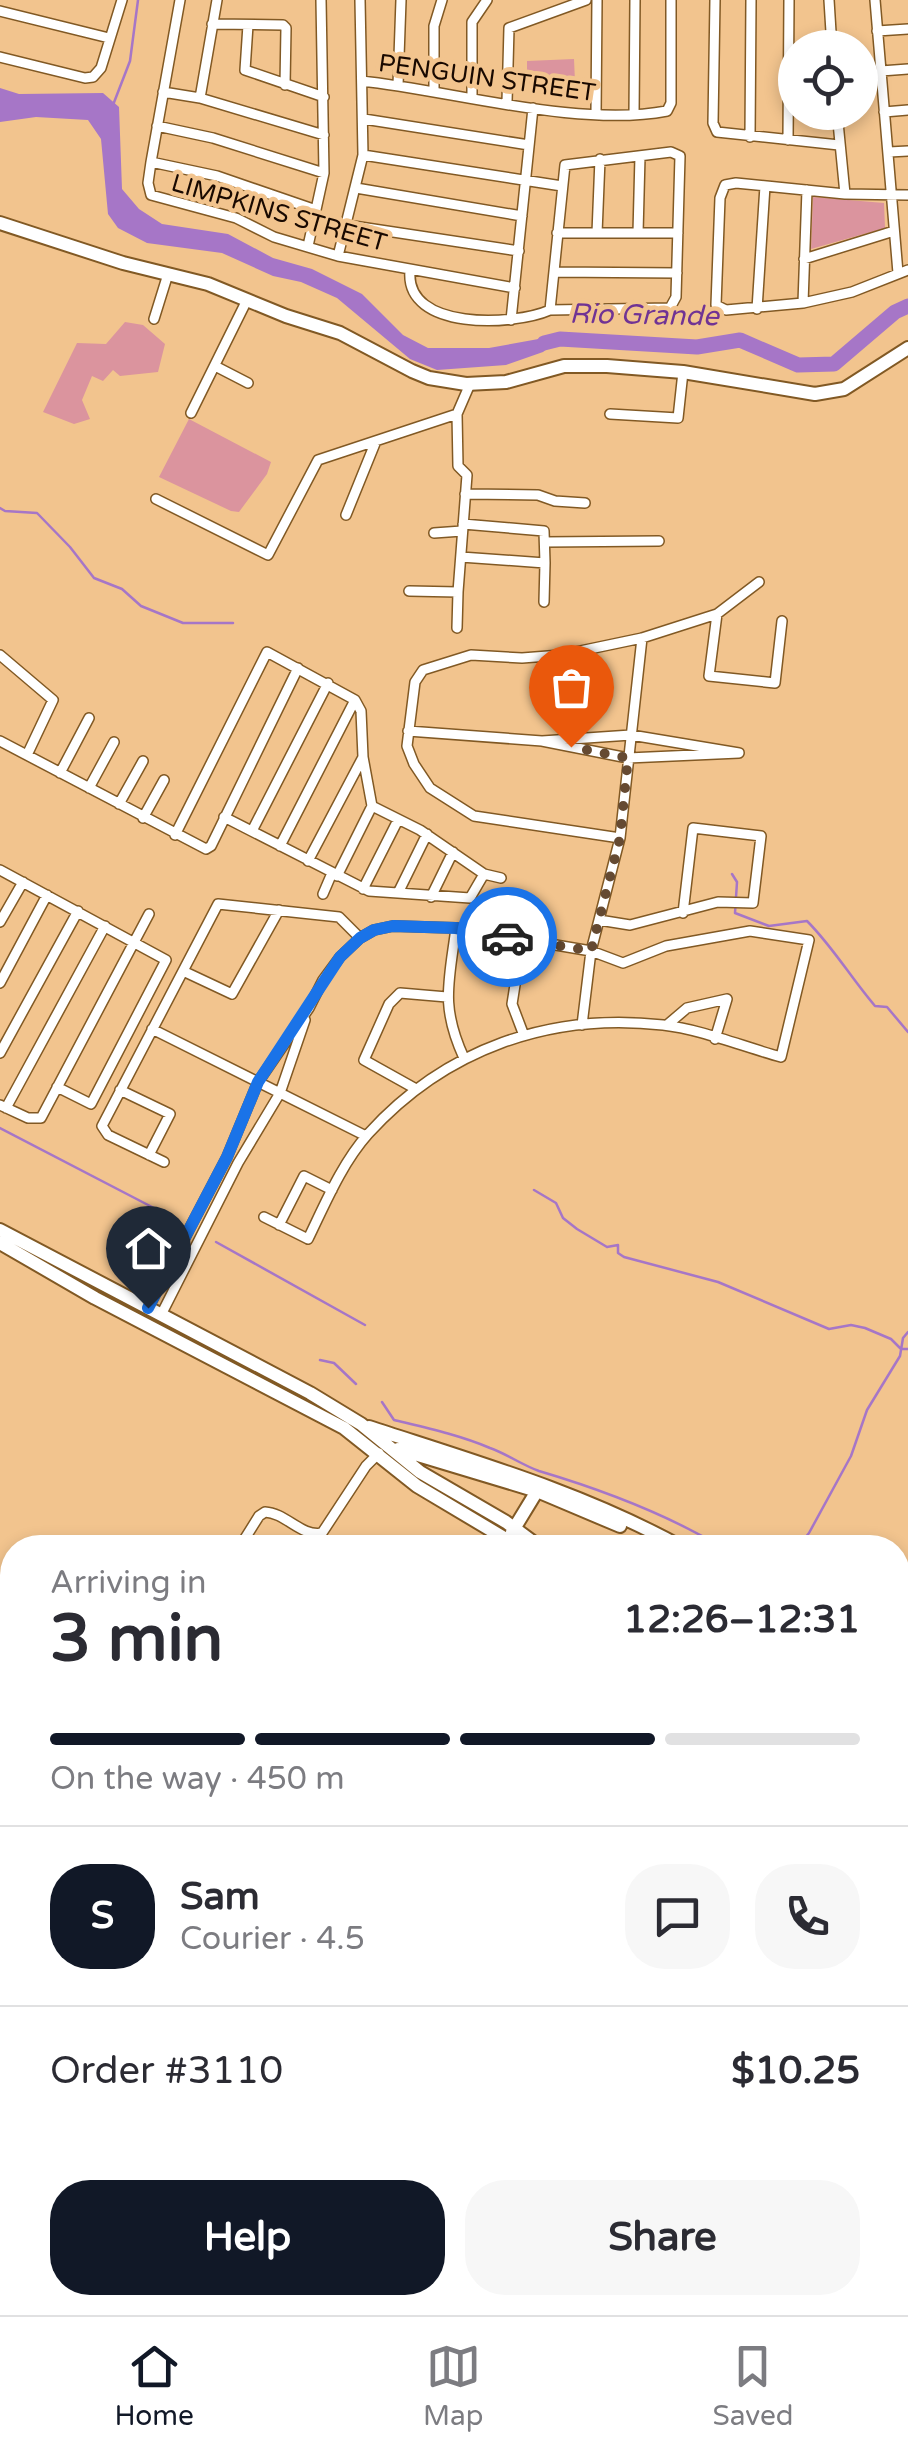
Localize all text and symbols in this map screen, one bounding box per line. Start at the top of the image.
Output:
map controls [778,30,878,130]
button: locate [778,30,878,130]
street label: PENGUIN STREET [376,48,598,108]
street label: LIMPKINS STREET [168,168,390,258]
water label: Rio Grande [569,297,721,333]
pin [529,645,614,748]
icon: bag [544,660,599,715]
courier [457,887,557,987]
icon: car [480,910,535,965]
pin [106,1206,191,1309]
icon: home [121,1221,176,1276]
text: Arriving in [50,1564,207,1602]
text: 12:26–12:31 [623,1597,860,1643]
text: 3 min [50,1600,223,1679]
text: On the way · 450 m [50,1760,345,1798]
button: chat [625,1864,730,1969]
button: phone [755,1864,860,1969]
text: Sam [180,1874,260,1920]
text: S [91,1893,114,1939]
text: Courier · 4.5 [180,1920,365,1958]
text: Order #3110 [50,2048,283,2094]
text: $10.25 [731,2048,860,2094]
button: Help [50,2180,445,2295]
button: Share [465,2180,860,2295]
tab: Home [115,2339,194,2433]
tab: Map [423,2339,483,2433]
tab: Saved [713,2339,793,2433]

